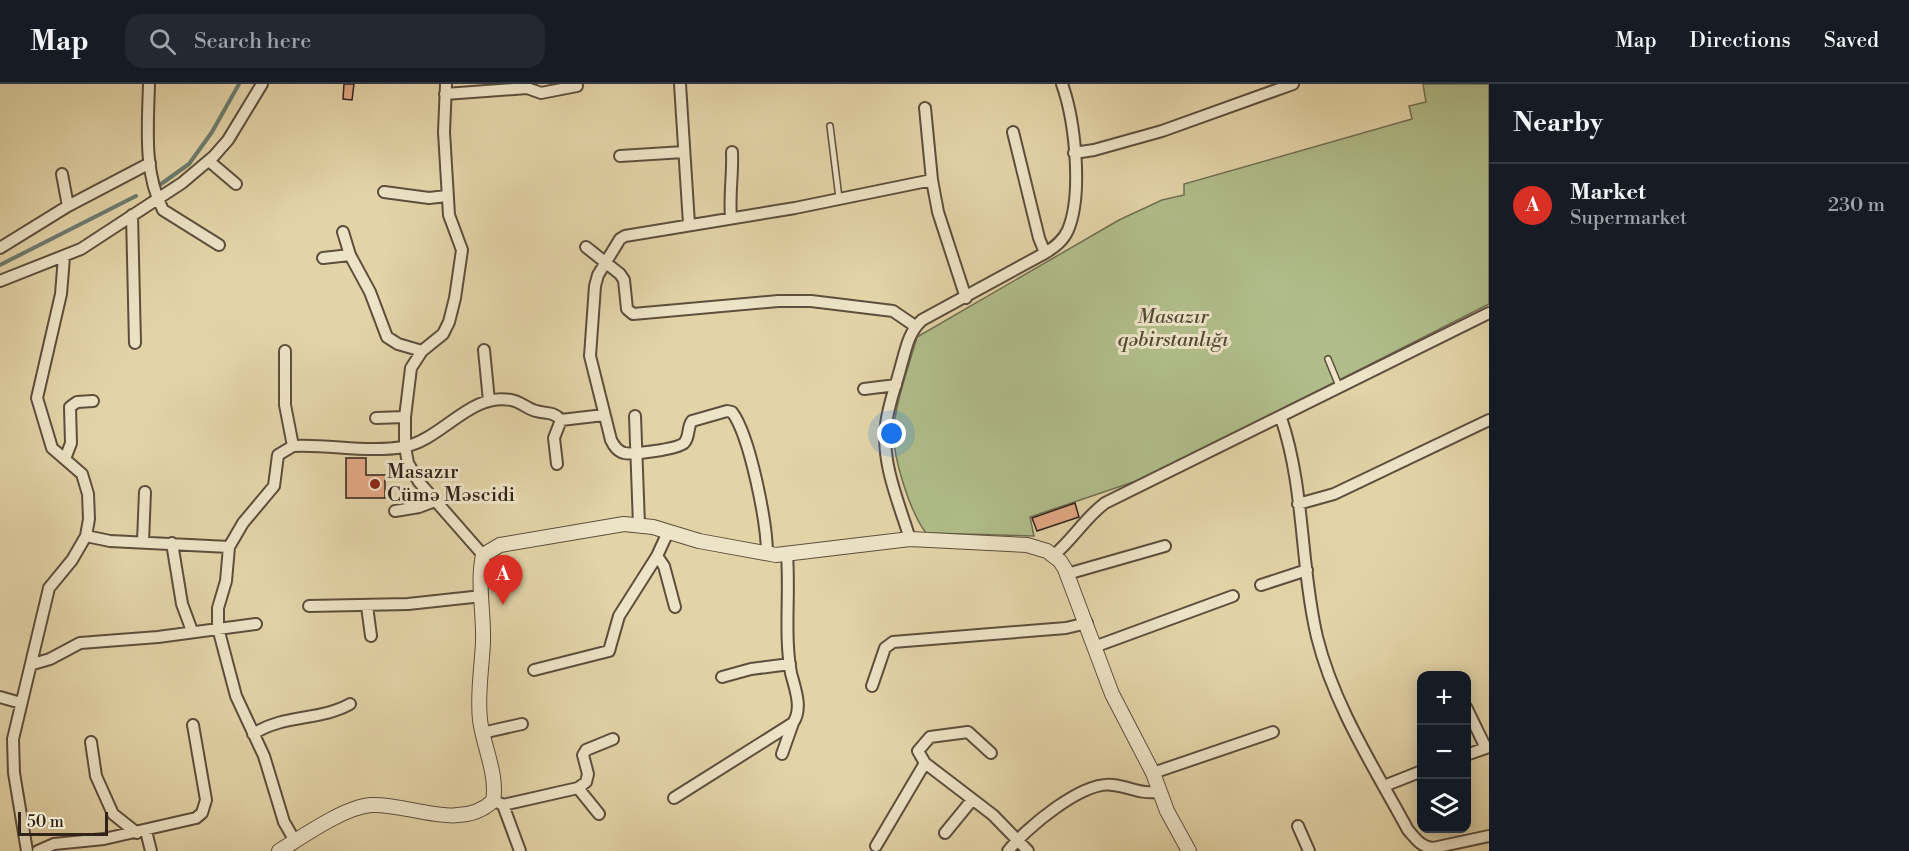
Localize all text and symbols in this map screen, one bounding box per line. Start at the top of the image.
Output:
search box [125,14,545,68]
text: Map [30,24,89,59]
icon: search [146,25,179,58]
text: Search here [194,28,311,55]
text: Map [1615,28,1657,54]
text: Directions [1690,28,1791,54]
text: Saved [1824,28,1879,54]
text: Nearby [1513,107,1603,139]
text: Market [1570,179,1646,206]
text: A [1525,193,1540,218]
text: 230 m [1828,193,1885,218]
text: Supermarket [1570,206,1687,231]
park label: Masazır qəbirstanlığı [1118,305,1229,353]
your location [877,419,906,448]
place label: Masazır Cümə Məscidi [387,460,516,508]
marker: Masazır Cümə Məscidi [368,477,382,491]
pin: A [484,556,522,605]
map controls [1417,671,1471,833]
button: + [1417,671,1471,725]
button: − [1417,725,1471,779]
button: layers [1417,779,1471,833]
scale bar [18,809,108,836]
text: 50 m [27,812,64,832]

